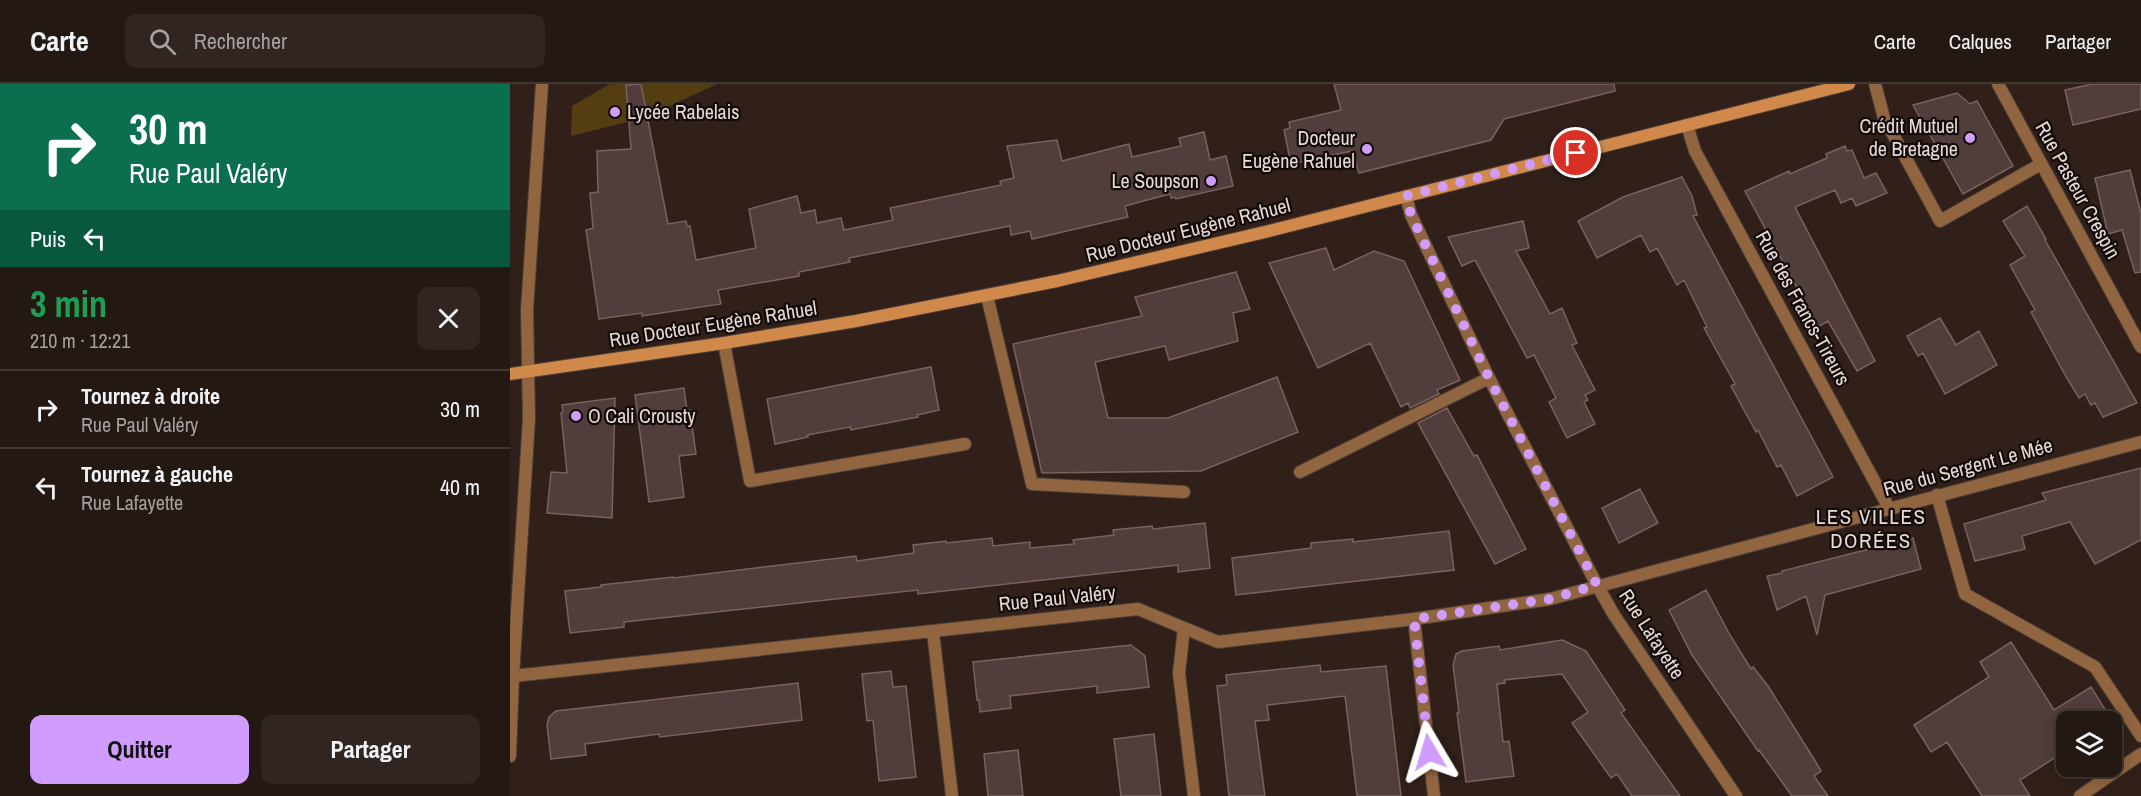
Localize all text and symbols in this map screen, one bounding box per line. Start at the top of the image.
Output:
search box [125,14,545,68]
text: Carte [30,22,89,60]
icon: search [146,25,179,58]
text: Rechercher [194,26,287,56]
text: Carte [1874,27,1916,56]
text: Calques [1949,27,2012,56]
text: Partager [2045,27,2111,56]
place label: Lycée Rabelais [627,98,739,125]
text: 30 m [129,101,208,157]
marker: Lycée Rabelais [608,105,622,119]
icon: right [30,108,108,186]
place label: Crédit Mutuel de Bretagne [1860,112,1958,162]
street label: Rue Pasteur Crespin [2030,116,2127,263]
place label: Docteur Eugène Rahuel [1242,124,1356,174]
pin [1550,127,1601,178]
marker: Crédit Mutuel de Bretagne [1963,131,1977,145]
icon: arrive [1559,136,1592,169]
marker: Docteur Eugène Rahuel [1360,142,1374,156]
text: Rue Paul Valéry [129,155,287,191]
place label: Le Soupson [1111,167,1199,194]
marker: Le Soupson [1204,174,1218,188]
street label: Rue Docteur Eugène Rahuel [1083,191,1293,268]
icon: left [78,222,111,255]
text: Puis [30,224,66,254]
street label: Rue des Francs-Tireurs [1750,226,1857,390]
text: 3 min [30,280,107,328]
button: close [417,287,480,350]
street label: Rue Docteur Eugène Rahuel [607,294,819,353]
text: 210 m · 12:21 [30,327,130,354]
text: Tournez à droite [81,381,220,411]
icon: right [30,393,63,426]
text: 30 m [440,394,480,424]
place label: O Cali Crousty [588,402,696,429]
marker: O Cali Crousty [569,409,583,423]
text: Rue Paul Valéry [81,411,198,438]
street label: Rue du Sergent Le Mée [1880,431,2055,502]
text: Tournez à gauche [81,459,233,489]
icon: left [30,471,63,504]
text: 40 m [440,472,480,502]
text: Rue Lafayette [81,489,183,516]
district label: LES VILLES DORÉES [1816,502,1926,555]
street label: Rue Paul Valéry [997,578,1117,617]
street label: Rue Lafayette [1613,584,1692,684]
map controls [2056,711,2122,777]
button: layers [2056,711,2122,777]
button: Quitter [30,715,249,784]
button: Partager [261,715,480,784]
position arrow [1397,720,1461,784]

